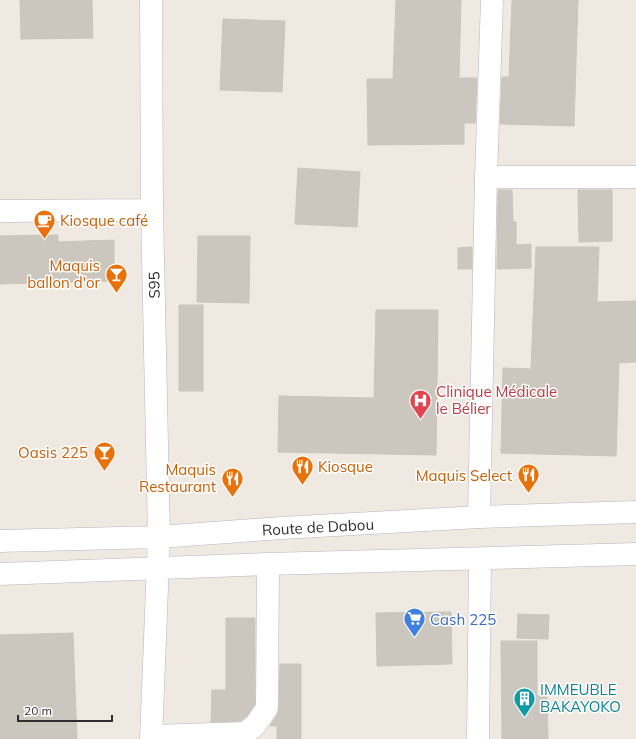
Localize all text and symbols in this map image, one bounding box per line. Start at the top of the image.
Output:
cafe icon: Kiosque café [31,207,57,240]
place label: Kiosque café [60,211,148,230]
place label: Maquis ballon d'or [27,256,101,292]
bar icon: Maquis ballon d'or [103,261,129,294]
street label: S95 [144,271,164,299]
place label: Clinique Médicale le Bélier [436,382,557,418]
hospital icon: Clinique Médicale le Bélier [408,387,434,420]
bar icon: Oasis 225 [91,439,117,472]
place label: Oasis 225 [18,443,88,462]
restaurant icon: Kiosque [289,453,315,486]
place label: Kiosque [318,457,373,476]
place label: Maquis Restaurant [139,460,216,496]
restaurant icon: Maquis Select [515,462,541,495]
restaurant icon: Maquis Restaurant [219,465,245,498]
place label: Maquis Select [416,466,512,485]
street label: Route de Dabou [261,515,375,539]
supermarket icon: Cash 225 [401,606,427,639]
place label: Cash 225 [430,610,496,629]
place label: IMMEUBLE BAKAYOKO [540,680,621,716]
building icon: IMMEUBLE BAKAYOKO [512,685,538,718]
scale bar [18,697,112,723]
text: 20 m [24,703,52,718]

